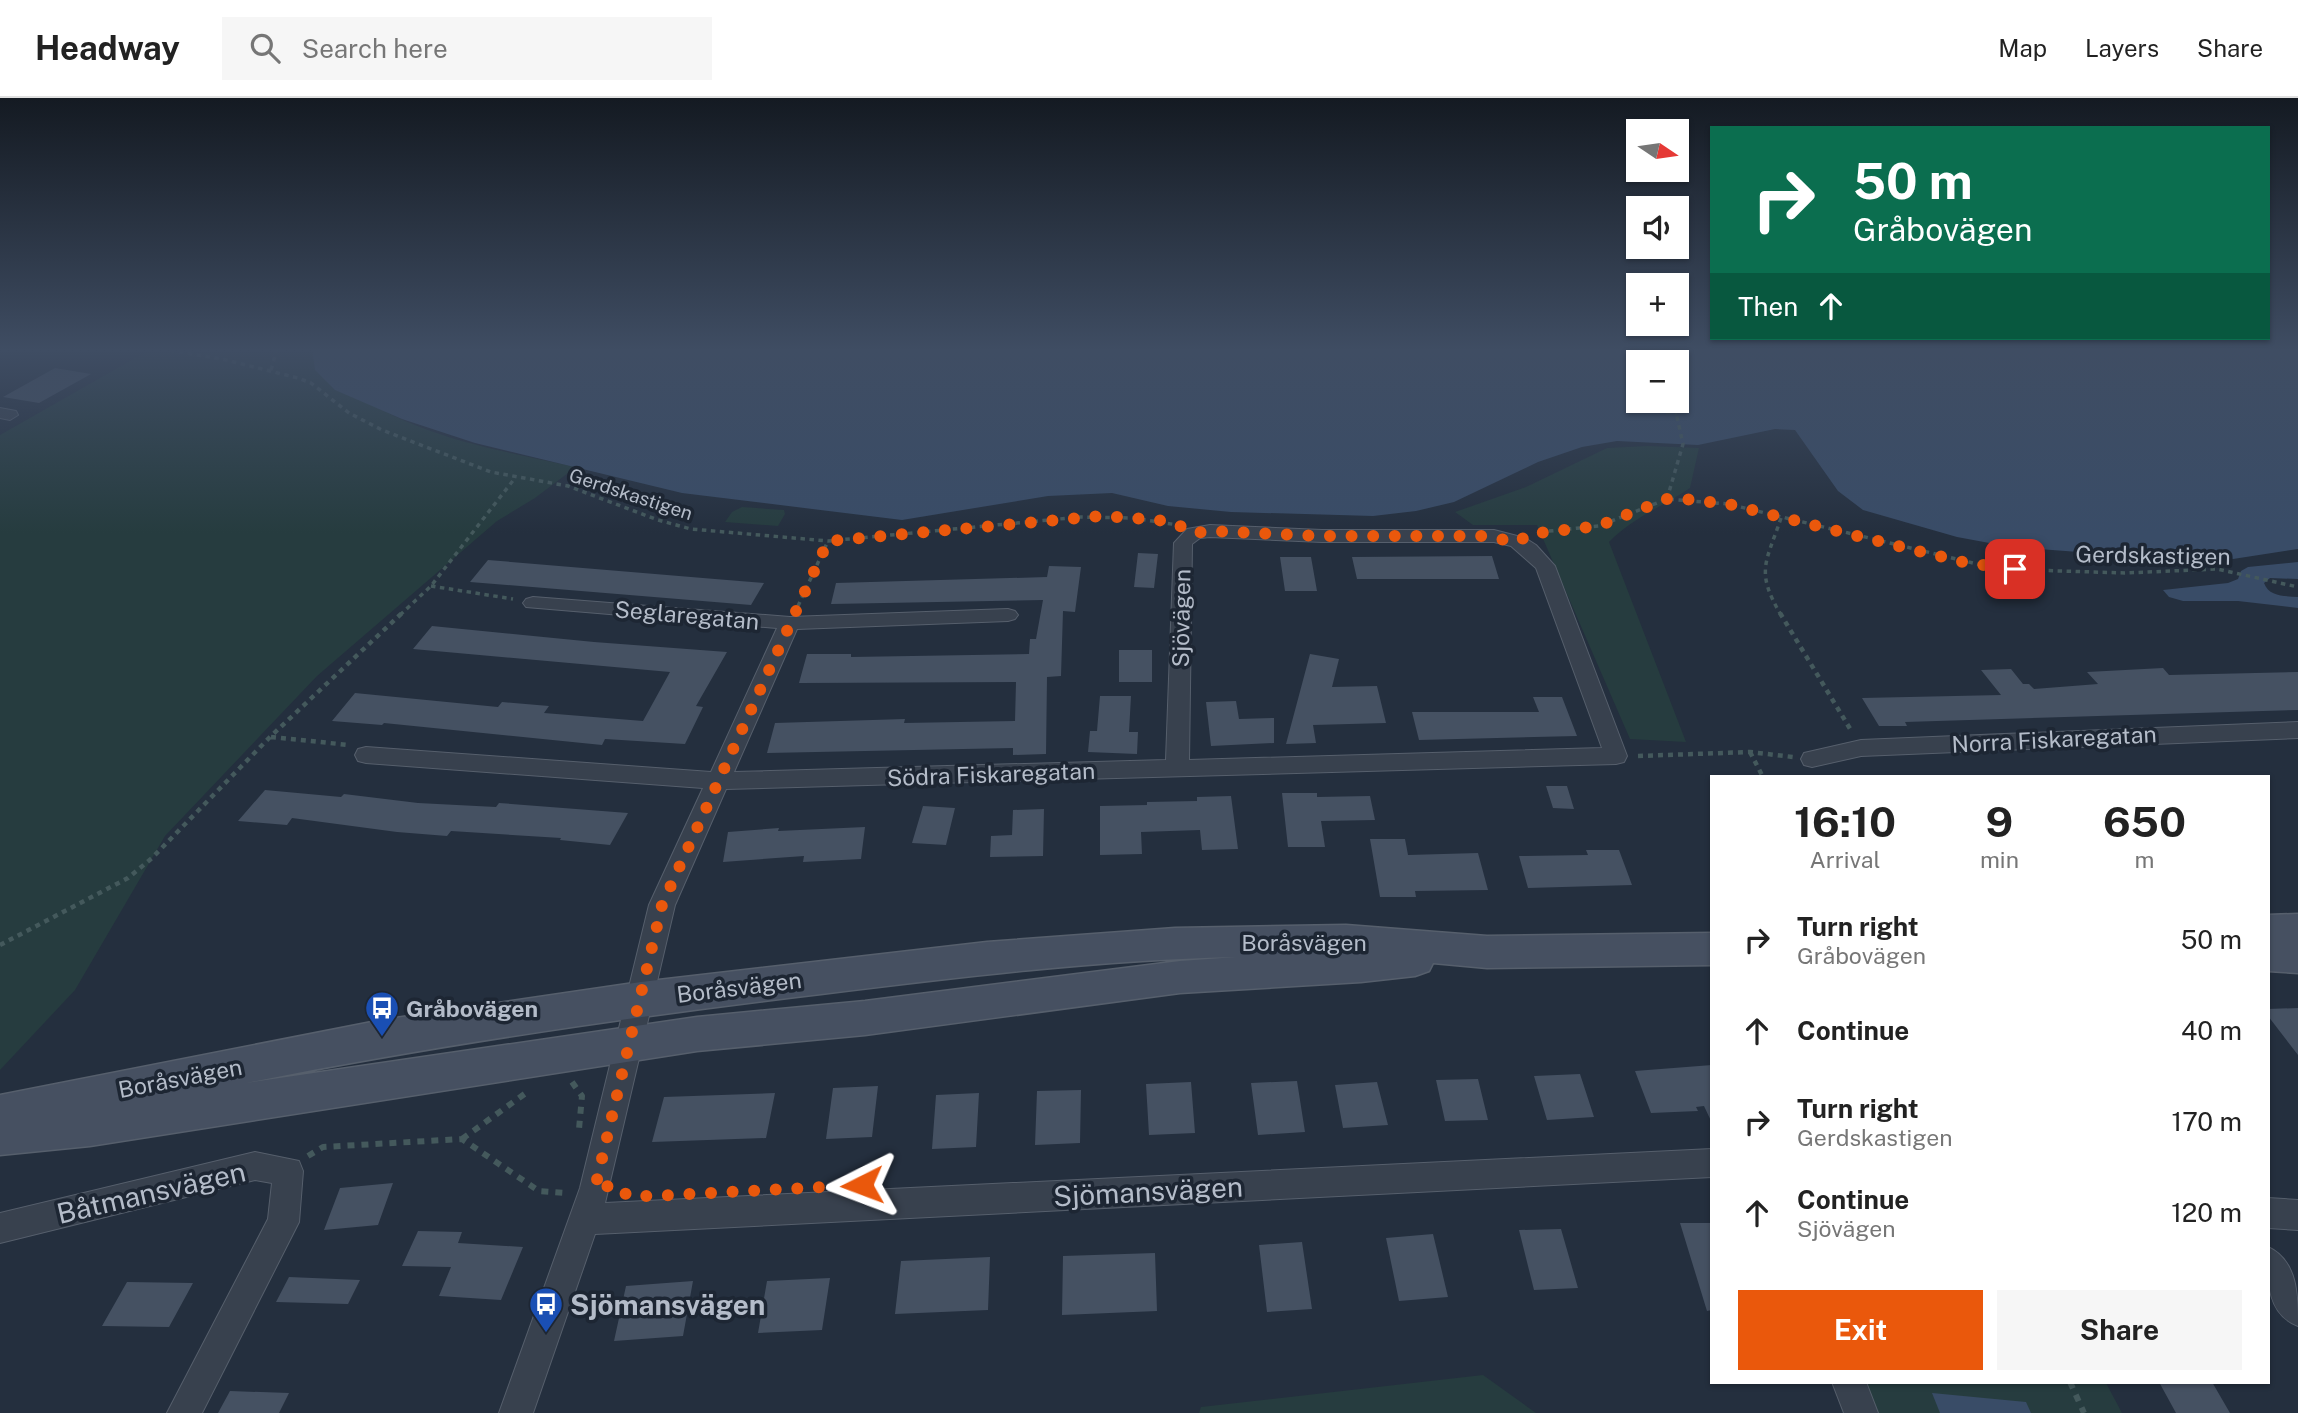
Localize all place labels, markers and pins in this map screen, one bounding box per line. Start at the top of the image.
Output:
pin [1985,539,2045,599]
bus stop icon: Gråbovägen [363,989,401,1038]
place label: Gråbovägen [406,995,538,1022]
bus stop icon: Sjömansvägen [527,1285,565,1334]
place label: Sjömansvägen [570,1288,765,1321]

